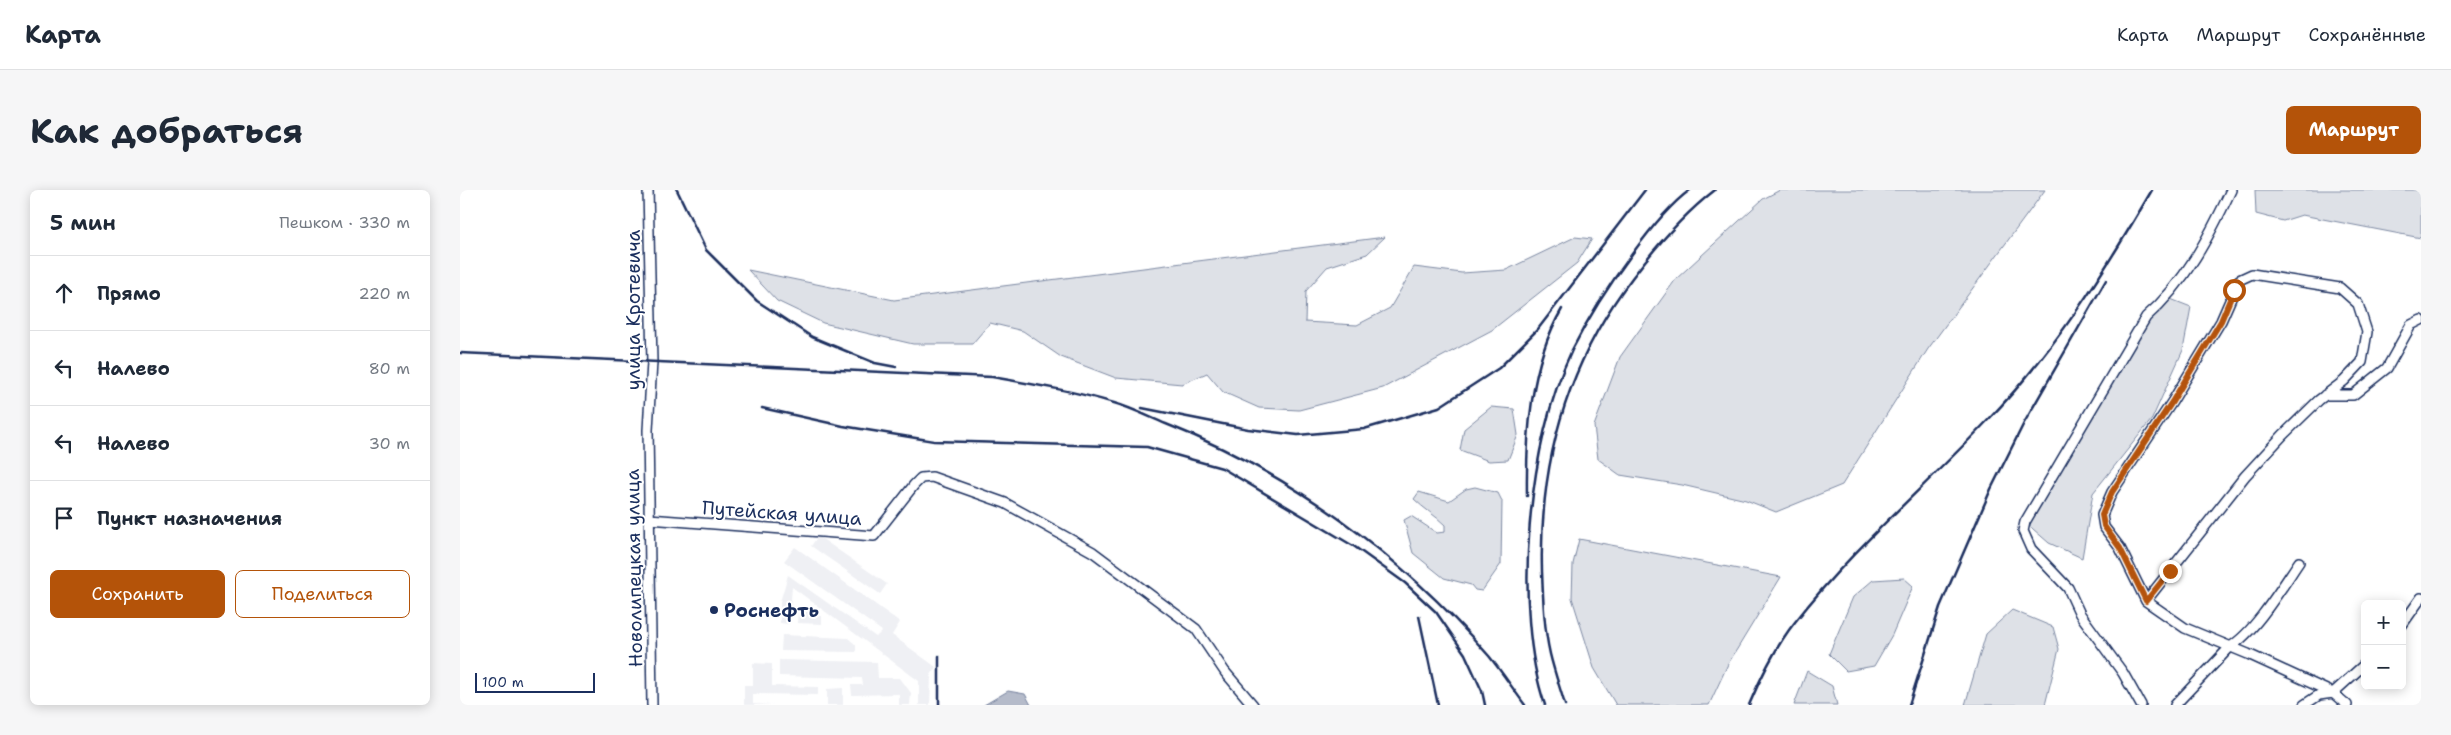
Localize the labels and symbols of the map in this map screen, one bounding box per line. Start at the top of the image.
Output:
street label: улица Кротевича [621,229,646,390]
route start [2223,279,2246,302]
street label: Новолипецкая улица [620,468,648,668]
street label: Путейская улица [701,495,863,531]
route end [2159,560,2182,583]
place label: Роснефть [724,598,819,623]
marker: Роснефть [708,604,720,616]
scale bar [475,670,595,693]

